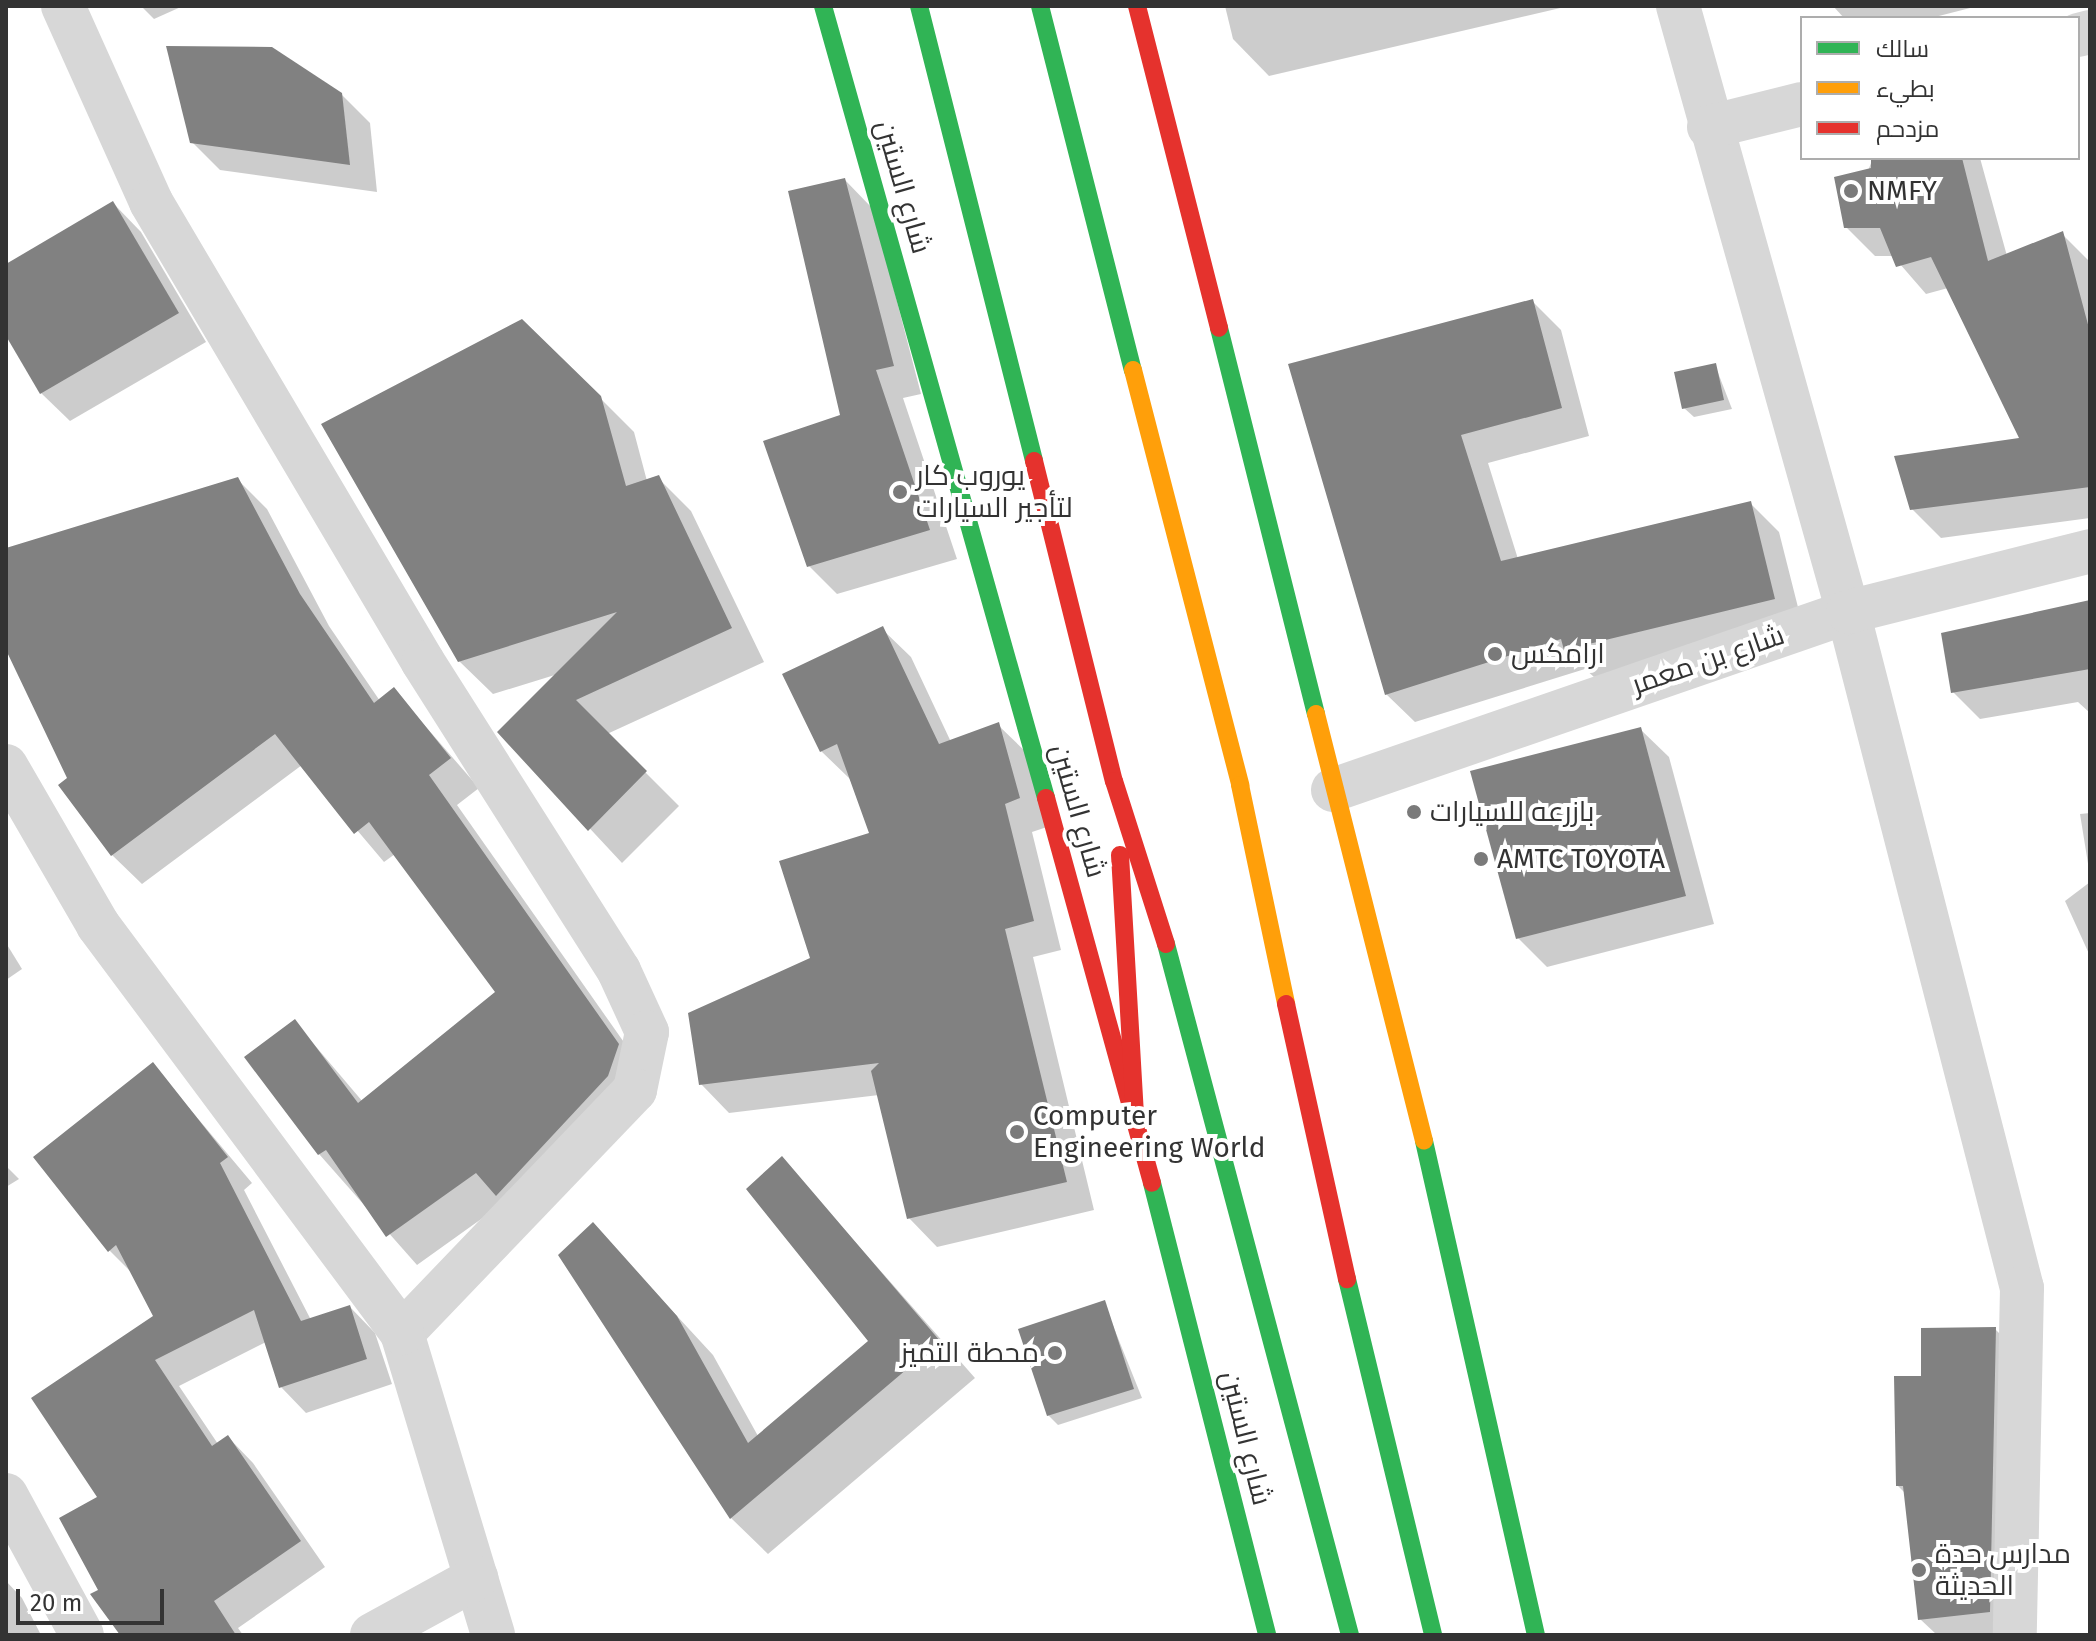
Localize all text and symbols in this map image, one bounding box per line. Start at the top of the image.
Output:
legend [1800,16,2080,160]
text: سالك [1876,35,1929,63]
text: بطيء [1876,75,1935,103]
text: مزدحم [1876,115,1939,143]
street label: شارع الستين [868,117,938,257]
place label: NMFY [1867,174,1937,208]
marker: NMFY [1842,182,1860,200]
place label: يوروب كار لتأجير السيارات [916,459,1073,525]
marker: يوروب كار لتأجير السيارات [891,483,909,501]
street label: شارع بن معمر [1627,618,1789,702]
place label: ارامكس [1511,637,1605,671]
marker: ارامكس [1486,645,1504,663]
street label: شارع الستين [1043,741,1113,881]
place label: بازرعه للسيارات [1430,795,1595,829]
marker: بازرعه للسيارات [1405,803,1423,821]
place label: AMTC TOYOTA [1497,842,1665,876]
marker: AMTC TOYOTA [1472,850,1490,868]
place label: Computer Engineering World [1033,1099,1265,1165]
marker: Computer Engineering World [1008,1123,1026,1141]
place label: محطة التميز [901,1336,1039,1370]
marker: محطة التميز [1046,1344,1064,1362]
street label: شارع الستين [1213,1367,1279,1509]
place label: مدارس حدة الحديثة [1935,1537,2071,1603]
marker: مدارس حدة الحديثة [1910,1561,1928,1579]
scale bar [20,1573,168,1623]
text: 20 m [30,1589,82,1617]

